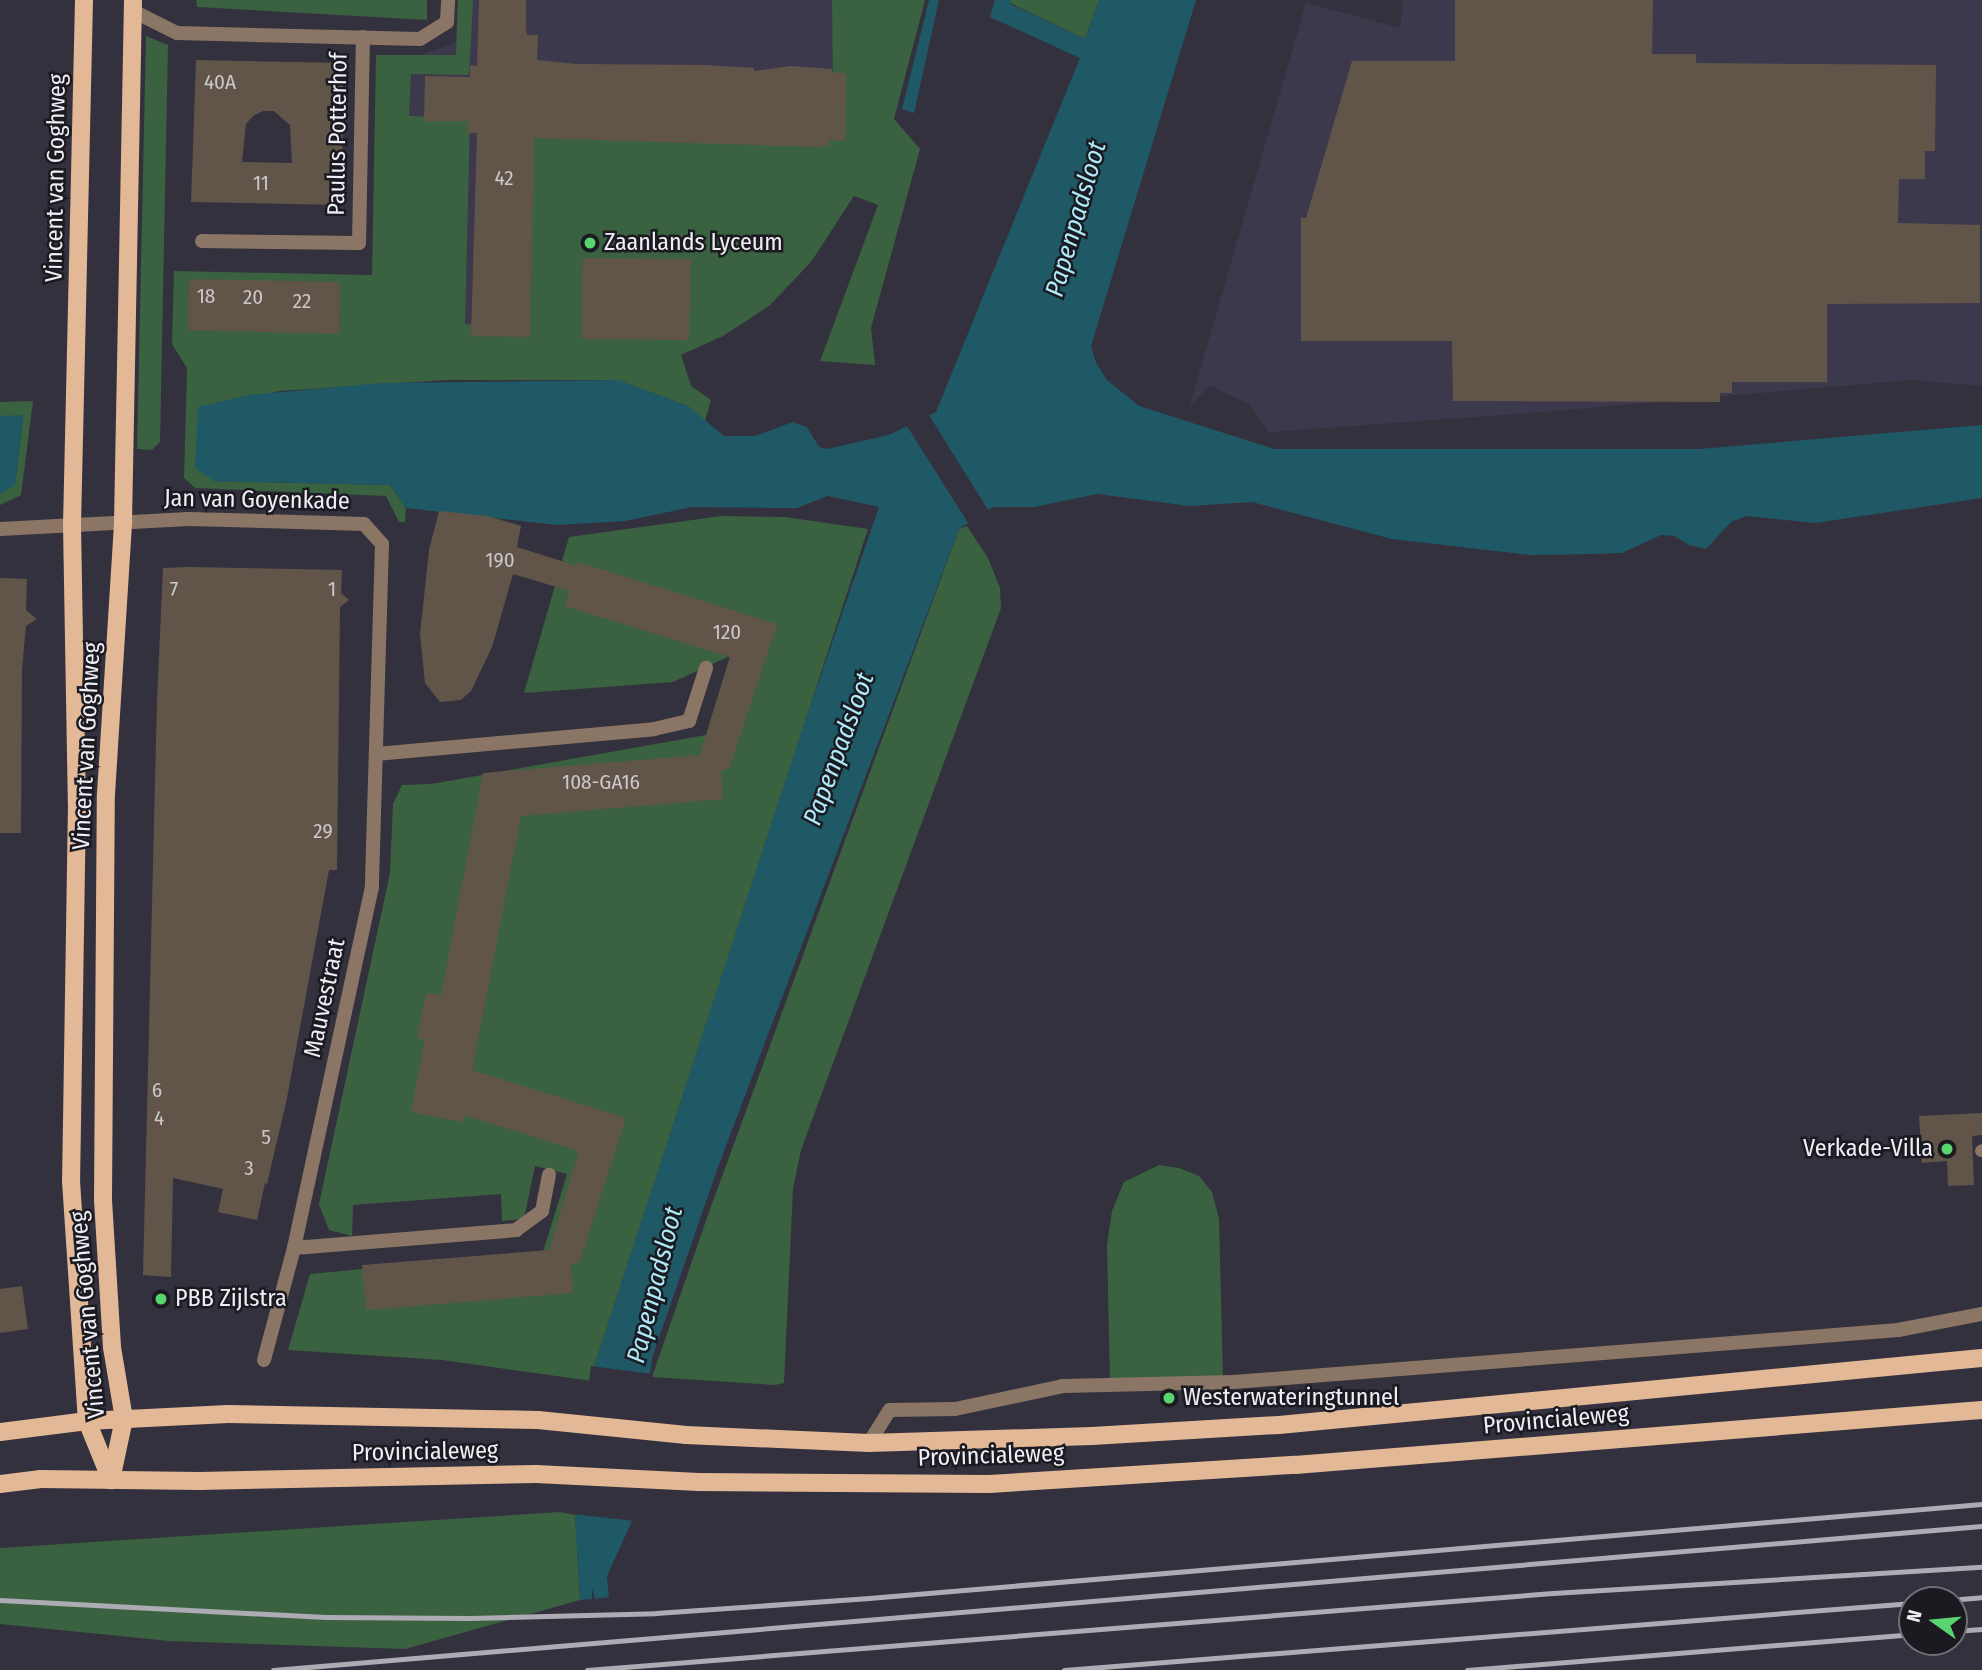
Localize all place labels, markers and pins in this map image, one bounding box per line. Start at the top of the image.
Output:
place label: Zaanlands Lyceum [604,229,783,257]
marker: Zaanlands Lyceum [582,235,598,251]
place label: Verkade-Villa [1803,1135,1933,1163]
marker: Verkade-Villa [1939,1141,1955,1157]
place label: PBB Zijlstra [175,1285,287,1313]
marker: PBB Zijlstra [153,1291,169,1307]
place label: Westerwateringtunnel [1183,1384,1399,1412]
marker: Westerwateringtunnel [1161,1390,1177,1406]

